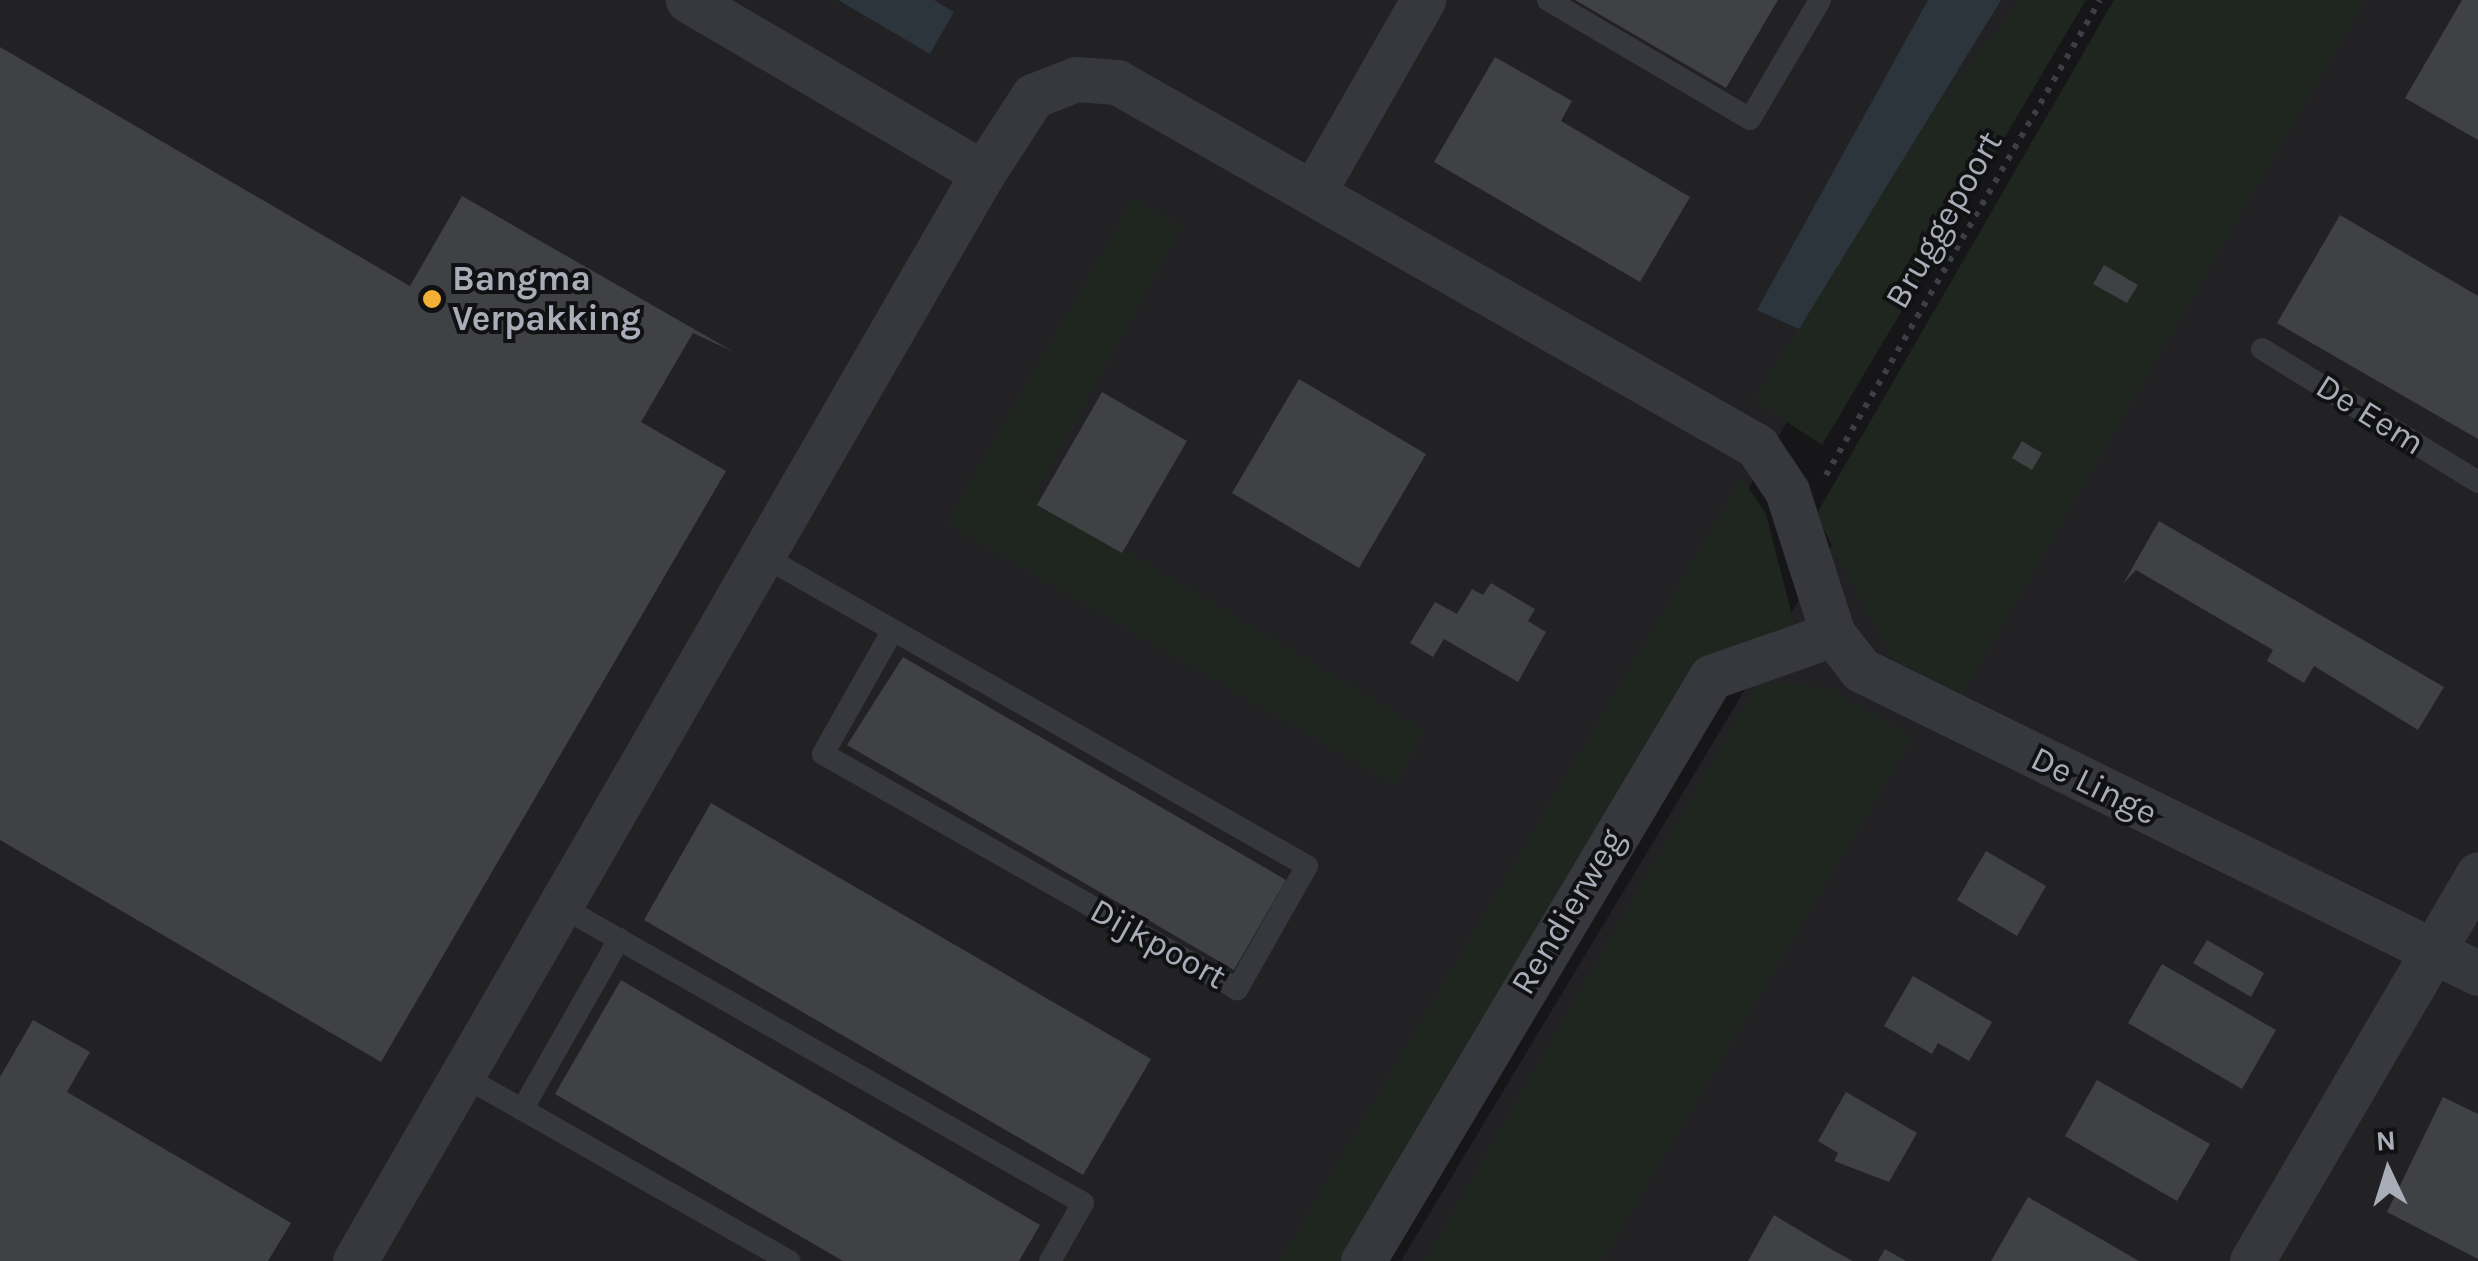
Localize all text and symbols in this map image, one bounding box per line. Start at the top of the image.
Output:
street label: Bruggepoort [1876,124,2012,316]
place label: Bangma Verpakking [452,258,641,340]
marker: Bangma Verpakking [421,288,443,310]
street label: De Eem [2308,365,2432,465]
street label: De Linge [2024,738,2164,834]
street label: Rendierweg [1502,822,1634,1002]
street label: Dijkpoort [1083,890,1233,998]
north arrow [2338,1121,2438,1221]
text: N [2375,1123,2397,1158]

